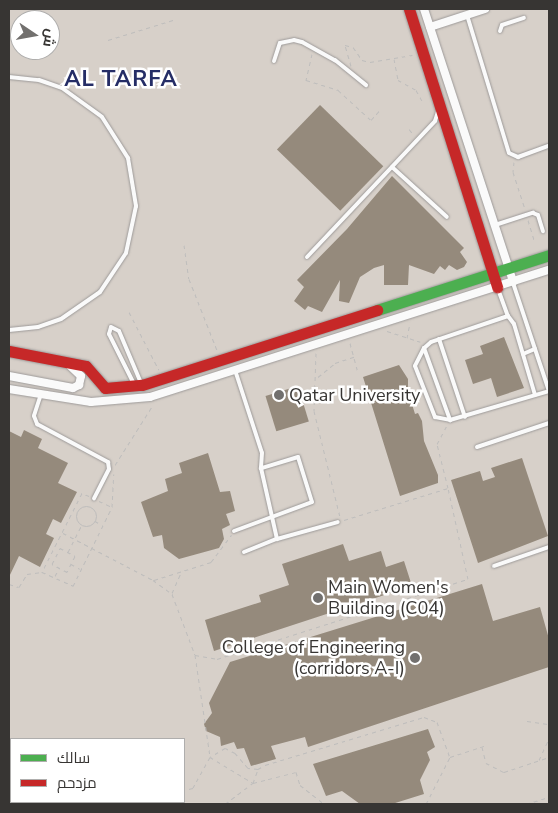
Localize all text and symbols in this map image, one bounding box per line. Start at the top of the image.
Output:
north arrow [10,10,60,60]
text: ش [38,27,60,49]
district label: AL TARFA [63,67,179,93]
place label: Qatar University [289,384,420,406]
marker: Qatar University [273,389,285,401]
place label: Main Women's Building (C04) [328,577,449,620]
marker: Main Women's Building (C04) [312,592,324,604]
place label: College of Engineering (corridors A-I) [222,637,405,680]
marker: College of Engineering (corridors A-I) [409,652,421,664]
legend [10,738,185,803]
text: سالك [57,748,90,768]
text: مزدحم [57,773,97,793]

